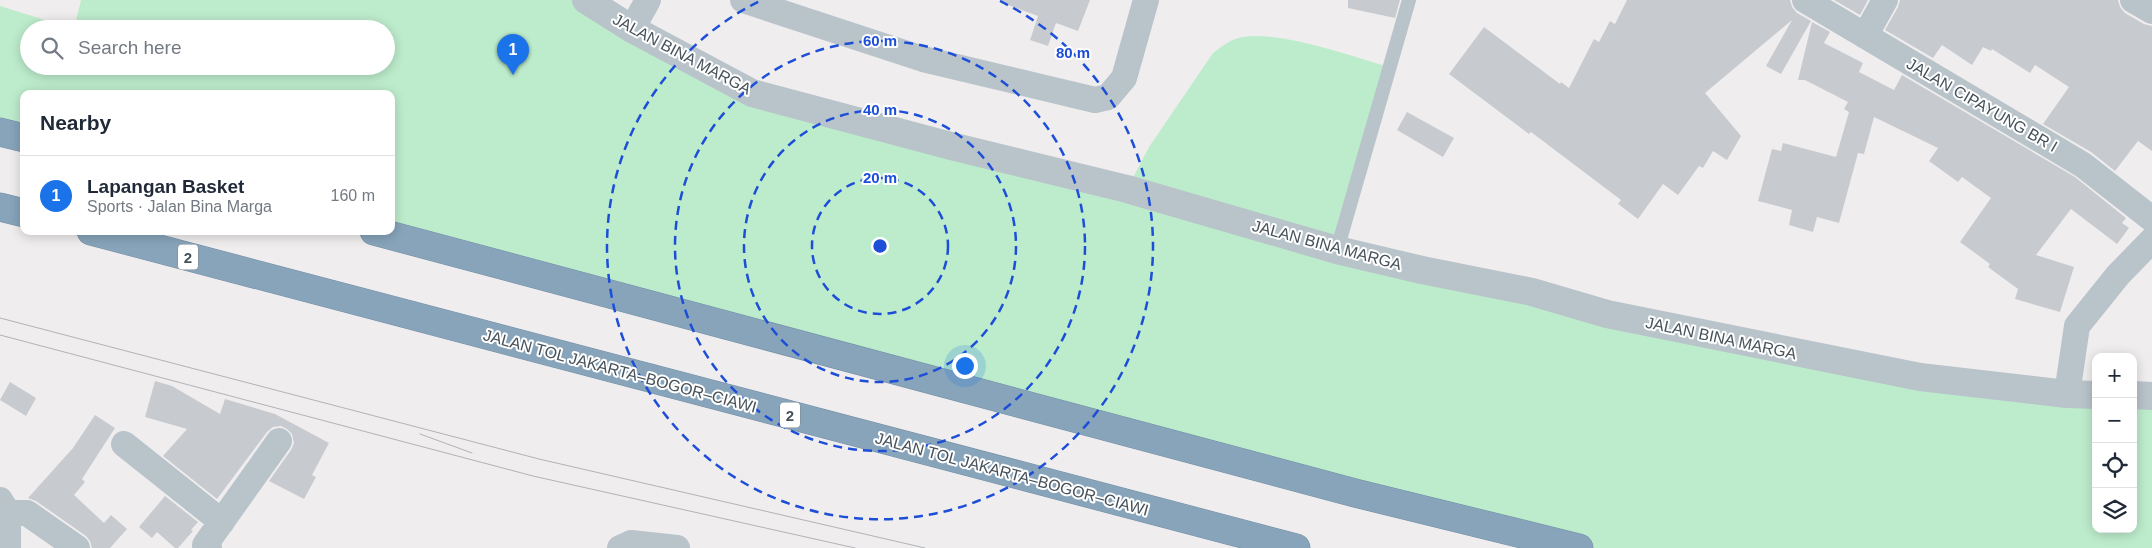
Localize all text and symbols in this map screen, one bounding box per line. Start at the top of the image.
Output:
street label: JALAN BINA MARGA [610,10,754,98]
search box [20,20,395,75]
text: 60 m [863,32,897,49]
icon: search [38,34,66,62]
pin: 1 [497,34,529,75]
text: Search here [78,37,182,58]
text: 80 m [1056,44,1090,61]
street label: JALAN CIPAYUNG BR I [1904,55,2060,155]
text: 40 m [863,101,897,118]
text: Nearby [40,111,111,134]
text: 20 m [863,169,897,186]
text: Lapangan Basket [87,176,244,197]
text: 1 [52,187,60,204]
text: 160 m [331,187,375,204]
text: Sports · Jalan Bina Marga [87,198,272,215]
street label: JALAN BINA MARGA [1251,217,1404,273]
centre of rings [871,237,889,255]
road number: 2 [178,244,198,270]
street label: JALAN BINA MARGA [1644,314,1798,362]
street label: JALAN TOL JAKARTA–BOGOR–CIAWI [482,326,758,416]
your location [952,353,978,379]
map controls [2092,353,2137,533]
button: + [2092,353,2137,398]
button: − [2092,398,2137,443]
road number: 2 [780,402,800,428]
street label: JALAN TOL JAKARTA–BOGOR–CIAWI [874,429,1150,519]
button: locate [2092,443,2137,488]
button: layers [2092,488,2137,533]

